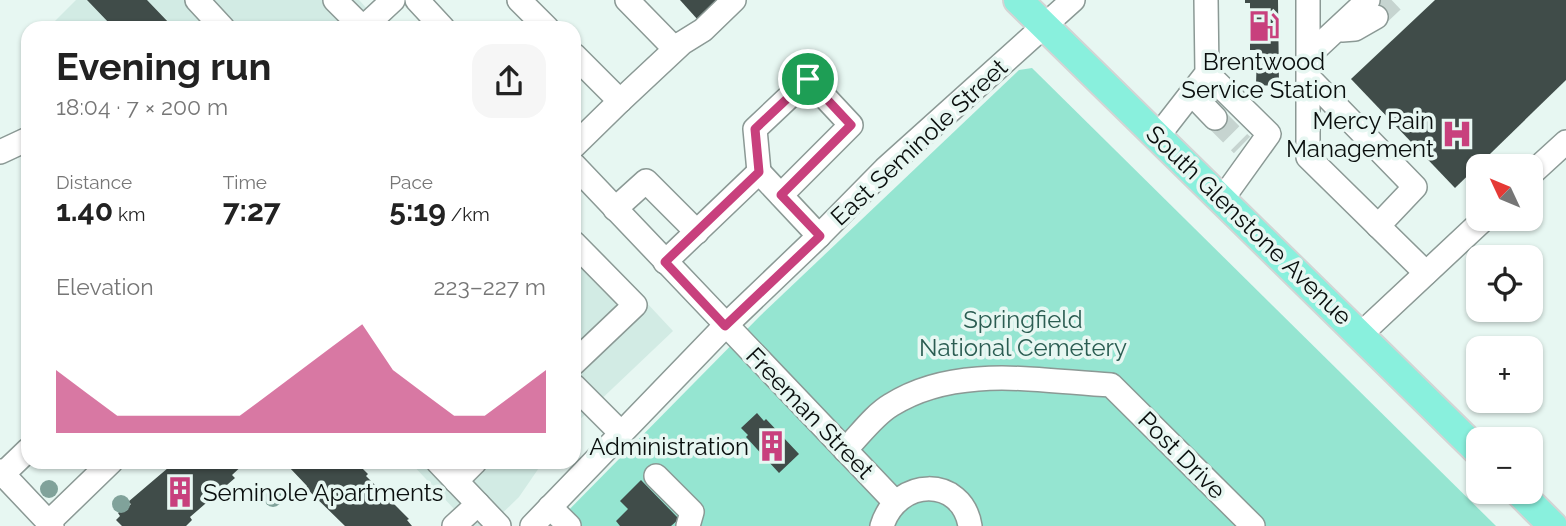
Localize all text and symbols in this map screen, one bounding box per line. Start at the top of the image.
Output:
fuel station icon: Brentwood Service Station [1247,9,1281,43]
text: Evening run [56,44,271,89]
button: share [472,44,546,118]
place label: Brentwood Service Station [1181,47,1347,104]
pin [778,49,838,109]
street label: East Seminole Street [825,53,1013,231]
icon: arrive [789,60,827,98]
text: 18:04 · 7 × 200 m [56,93,228,120]
place label: Mercy Pain Management [1286,106,1434,163]
hospital icon: Mercy Pain Management [1440,117,1474,151]
street label: South Glenstone Avenue [1140,119,1358,331]
north arrow [1466,154,1544,231]
map controls [1466,154,1543,504]
text: Distance [56,171,132,193]
text: Time [223,171,267,193]
text: Pace [389,171,433,193]
text: 1.40 [56,193,113,228]
text: 7:27 [223,193,281,228]
text: 5:19 [389,193,446,228]
text: km [113,203,146,225]
text: /km [446,203,490,225]
button: locate [1466,245,1543,322]
text: Elevation [56,273,154,300]
text: 223–227 m [433,273,546,300]
park label: Springfield National Cemetery [919,305,1127,362]
button: + [1466,336,1543,413]
street label: Freeman Street [740,341,880,485]
street label: Post Drive [1132,405,1232,505]
button: − [1466,427,1543,504]
building icon: Administration [755,429,789,463]
place label: Administration [589,432,749,461]
building icon: Seminole Apartments [163,475,197,509]
place label: Seminole Apartments [203,478,443,507]

